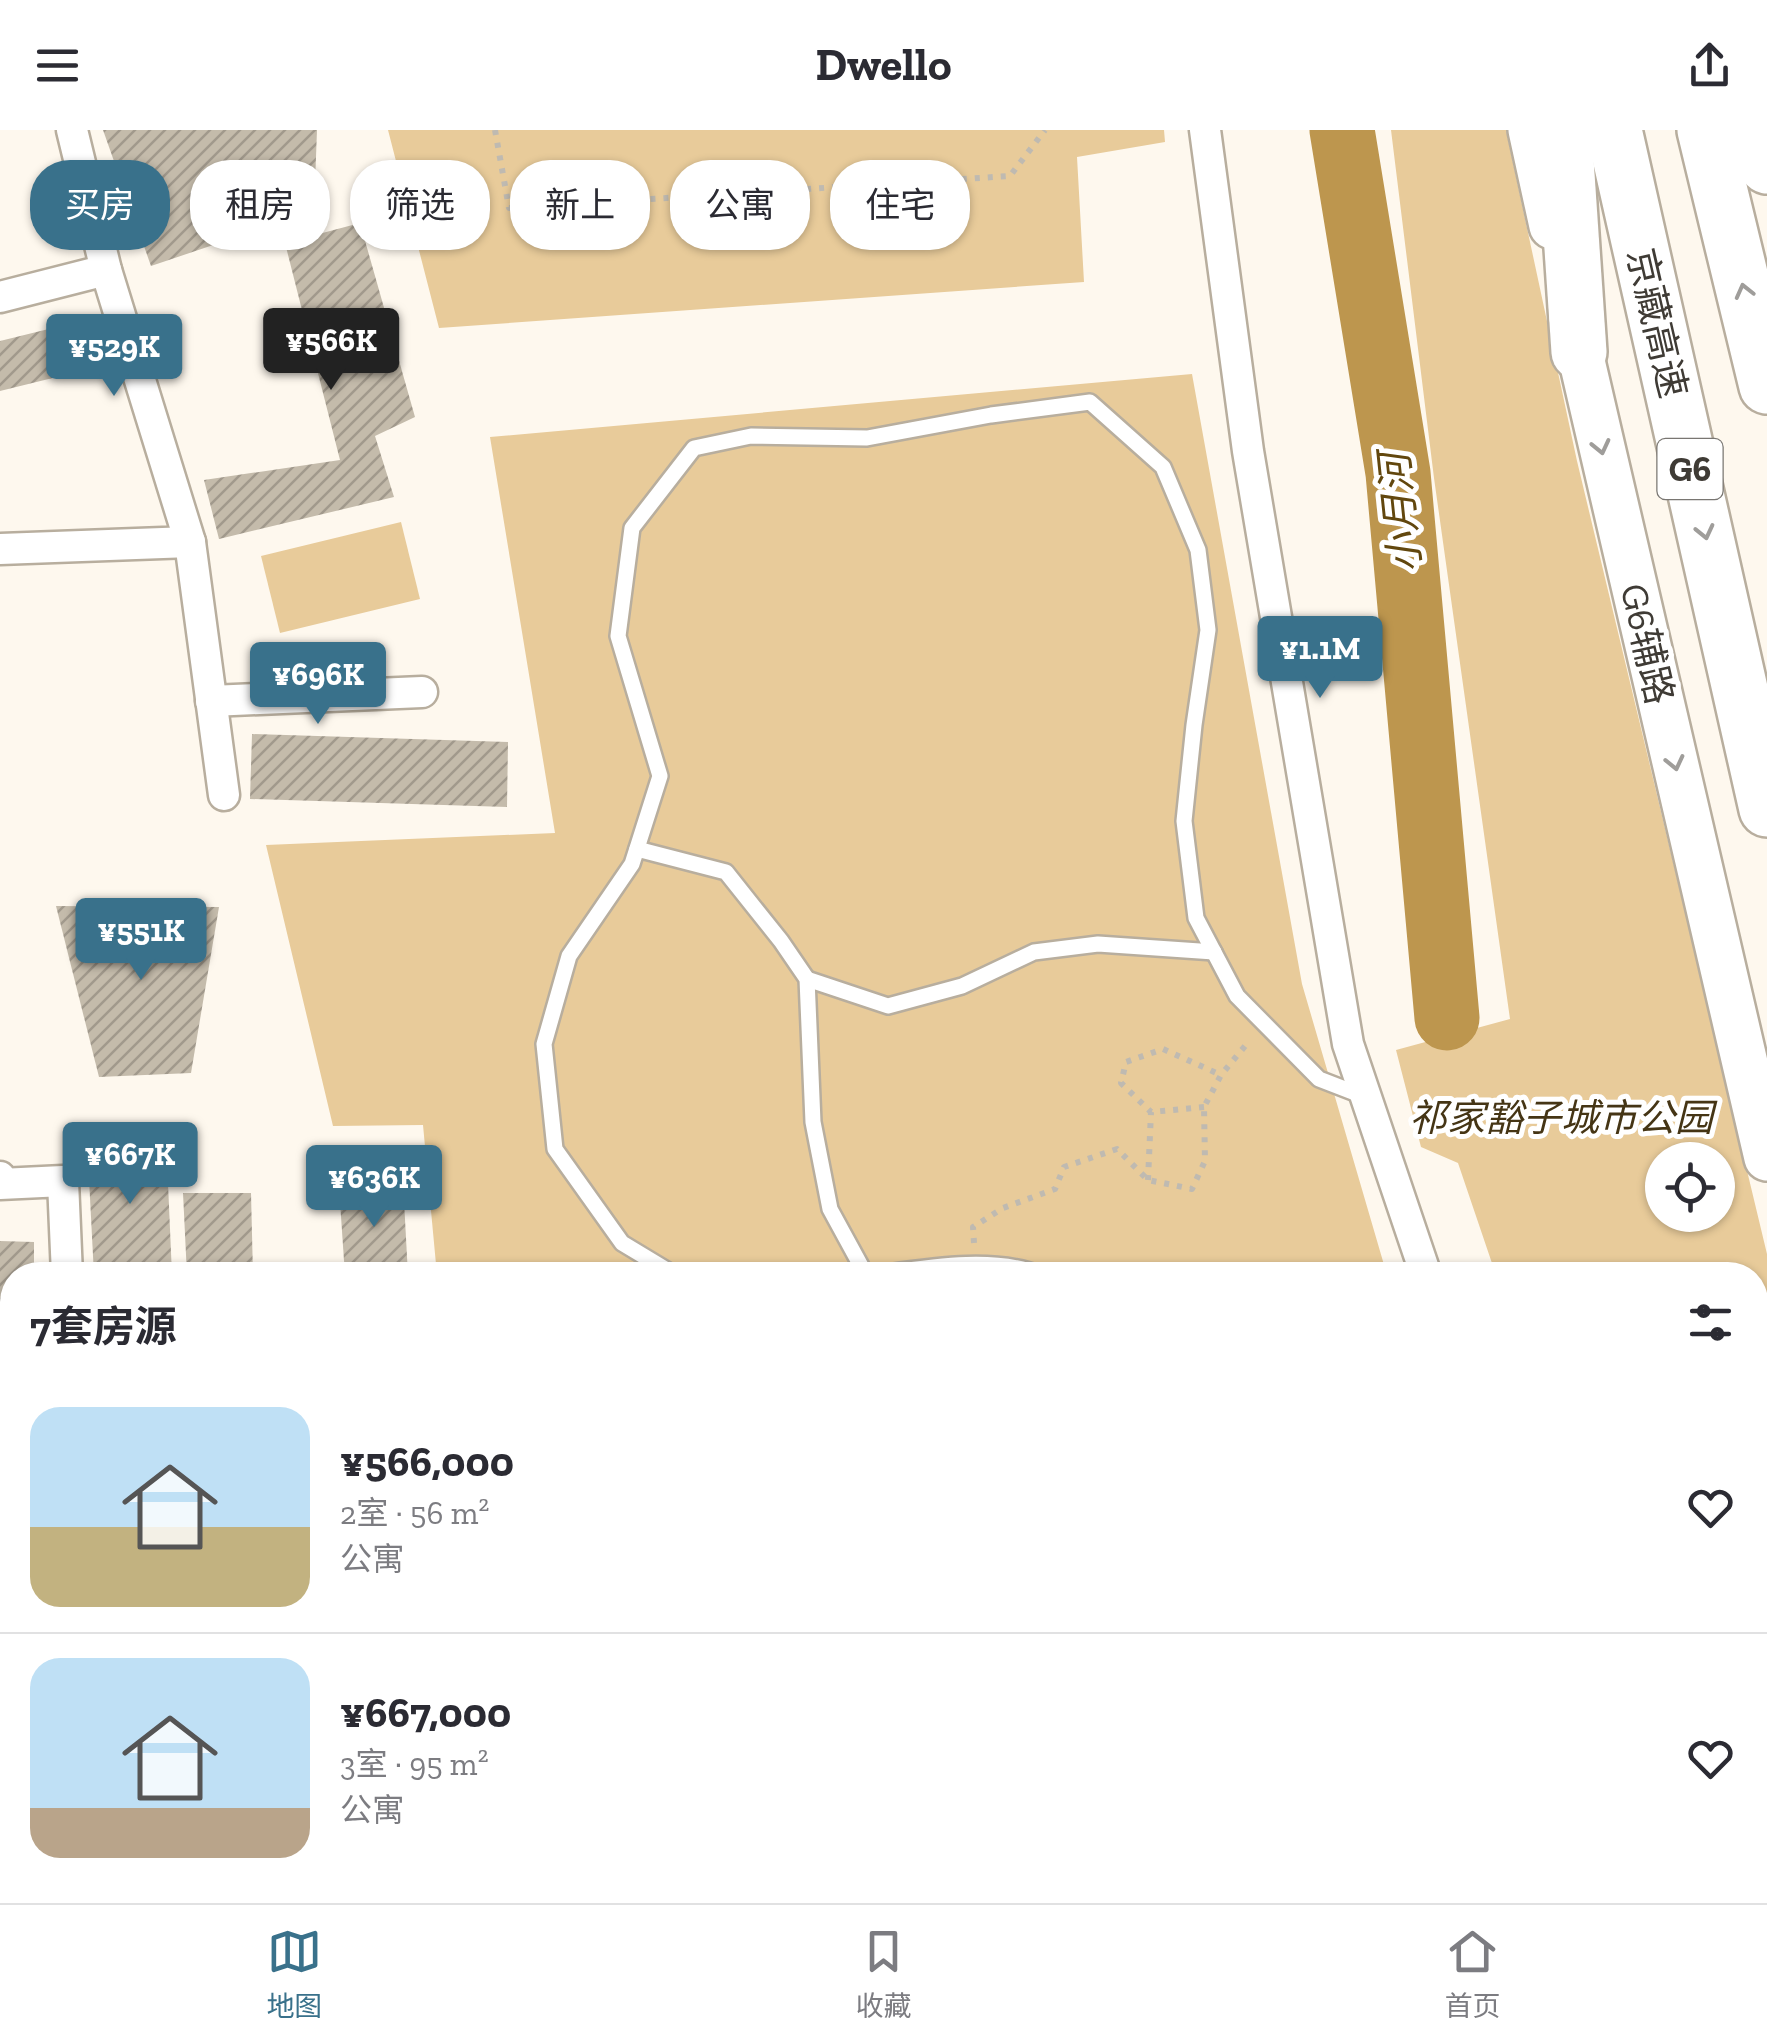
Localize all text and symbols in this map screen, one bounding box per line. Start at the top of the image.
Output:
icon: menu [30,38,85,93]
text: Dwello [816,38,951,92]
icon: share [1682,38,1737,93]
chip: 买房 [30,160,170,250]
chip: 租房 [190,160,330,250]
chip: 筛选 [350,160,490,250]
chip: 新上 [510,160,650,250]
chip: 公寓 [670,160,810,250]
chip: 住宅 [830,160,970,250]
street label: 京藏高速 [1617,244,1697,402]
one-way arrow [1735,283,1756,300]
pin: ¥566K [261,308,401,393]
pin: ¥529K [44,314,184,399]
text: ¥566K [285,321,377,359]
text: ¥529K [68,327,160,365]
one-way arrow [1589,438,1610,455]
road number: G6 [1658,439,1722,499]
water label: 小月河 [1369,444,1430,575]
one-way arrow [1693,523,1714,540]
street label: G6辅路 [1611,579,1683,709]
pin: ¥1.1M [1250,616,1390,701]
text: ¥1.1M [1280,629,1361,667]
pin: ¥696K [248,642,388,727]
text: ¥696K [272,655,364,693]
one-way arrow [1663,754,1684,771]
pin: ¥551K [71,898,211,983]
text: ¥551K [98,911,184,949]
park label: 祁家豁子城市公园 [1409,1095,1718,1141]
pin: ¥667K [60,1122,200,1207]
text: ¥667K [85,1135,175,1173]
map controls [1645,1142,1735,1232]
button: locate [1645,1142,1735,1232]
pin: ¥636K [304,1145,444,1230]
text: ¥636K [328,1158,420,1196]
icon: filters [1683,1295,1738,1350]
text: 7套房源 [30,1301,177,1352]
text: ¥566,000 [340,1436,514,1487]
icon: home [110,1447,230,1567]
icon: heart [1683,1480,1738,1535]
text: 2室 · 56 m² [340,1494,489,1532]
text: 公寓 [340,1540,404,1578]
text: ¥667,000 [340,1687,511,1738]
icon: home [110,1698,230,1818]
icon: heart [1683,1731,1738,1786]
text: 3室 · 95 m² [340,1745,489,1783]
text: 公寓 [340,1791,404,1829]
tab: 地图 [266,1924,323,2024]
tab: 收藏 [855,1924,912,2024]
tab: 首页 [1444,1924,1501,2024]

